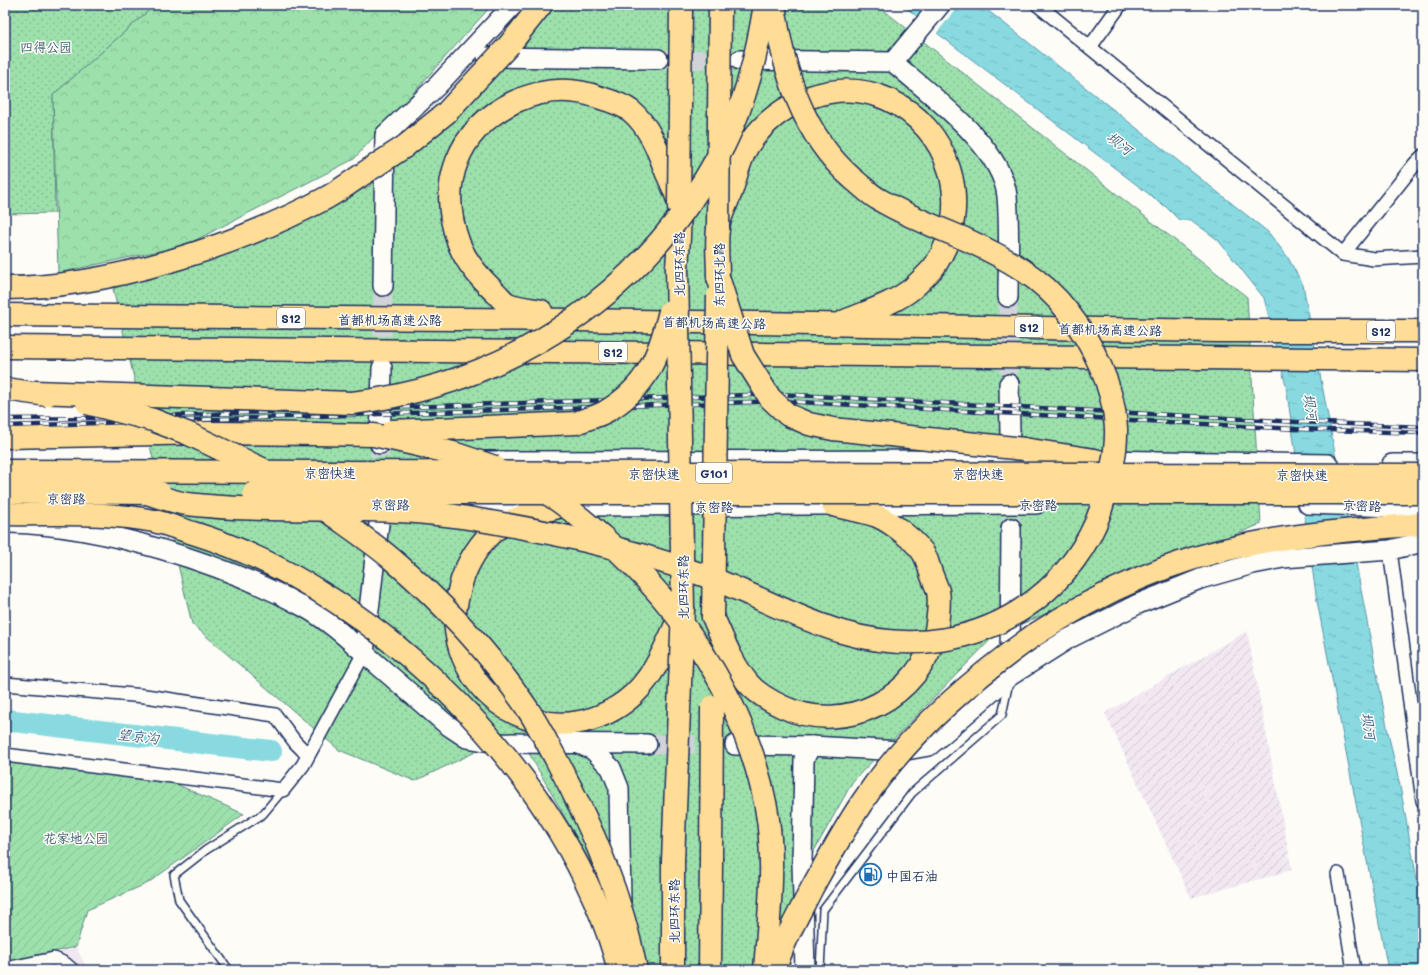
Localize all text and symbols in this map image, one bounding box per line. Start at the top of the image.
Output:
park label: 四得公园 [20,38,72,55]
water label: 坝河 [1103,127,1138,160]
street label: 北四环东路 [670,231,687,297]
street label: 东四环北路 [710,242,727,308]
road number: S12 [277,308,305,328]
street label: 首都机场高速公路 [338,311,442,328]
street label: 首都机场高速公路 [662,313,766,331]
road number: S12 [1015,317,1043,337]
street label: 首都机场高速公路 [1058,320,1162,338]
road number: S12 [1367,321,1395,341]
road number: S12 [599,342,627,362]
water label: 坝河 [1299,392,1323,424]
road number: G101 [696,463,732,483]
street label: 京密快速 [304,464,356,481]
street label: 京密快速 [628,465,680,482]
street label: 京密快速 [952,465,1004,482]
street label: 京密快速 [1276,466,1328,483]
street label: 京密路 [46,489,86,507]
street label: 京密路 [370,495,410,513]
street label: 京密路 [1018,496,1058,513]
street label: 京密路 [1342,496,1382,514]
street label: 京密路 [694,498,734,515]
street label: 北四环东路 [674,554,691,620]
water label: 坝河 [1357,711,1381,743]
water label: 望京沟 [116,724,162,748]
park label: 花家地公园 [43,829,109,846]
fuel station icon: 中国石油 [858,862,884,888]
place label: 中国石油 [886,867,938,884]
street label: 北四环东路 [665,878,682,944]

